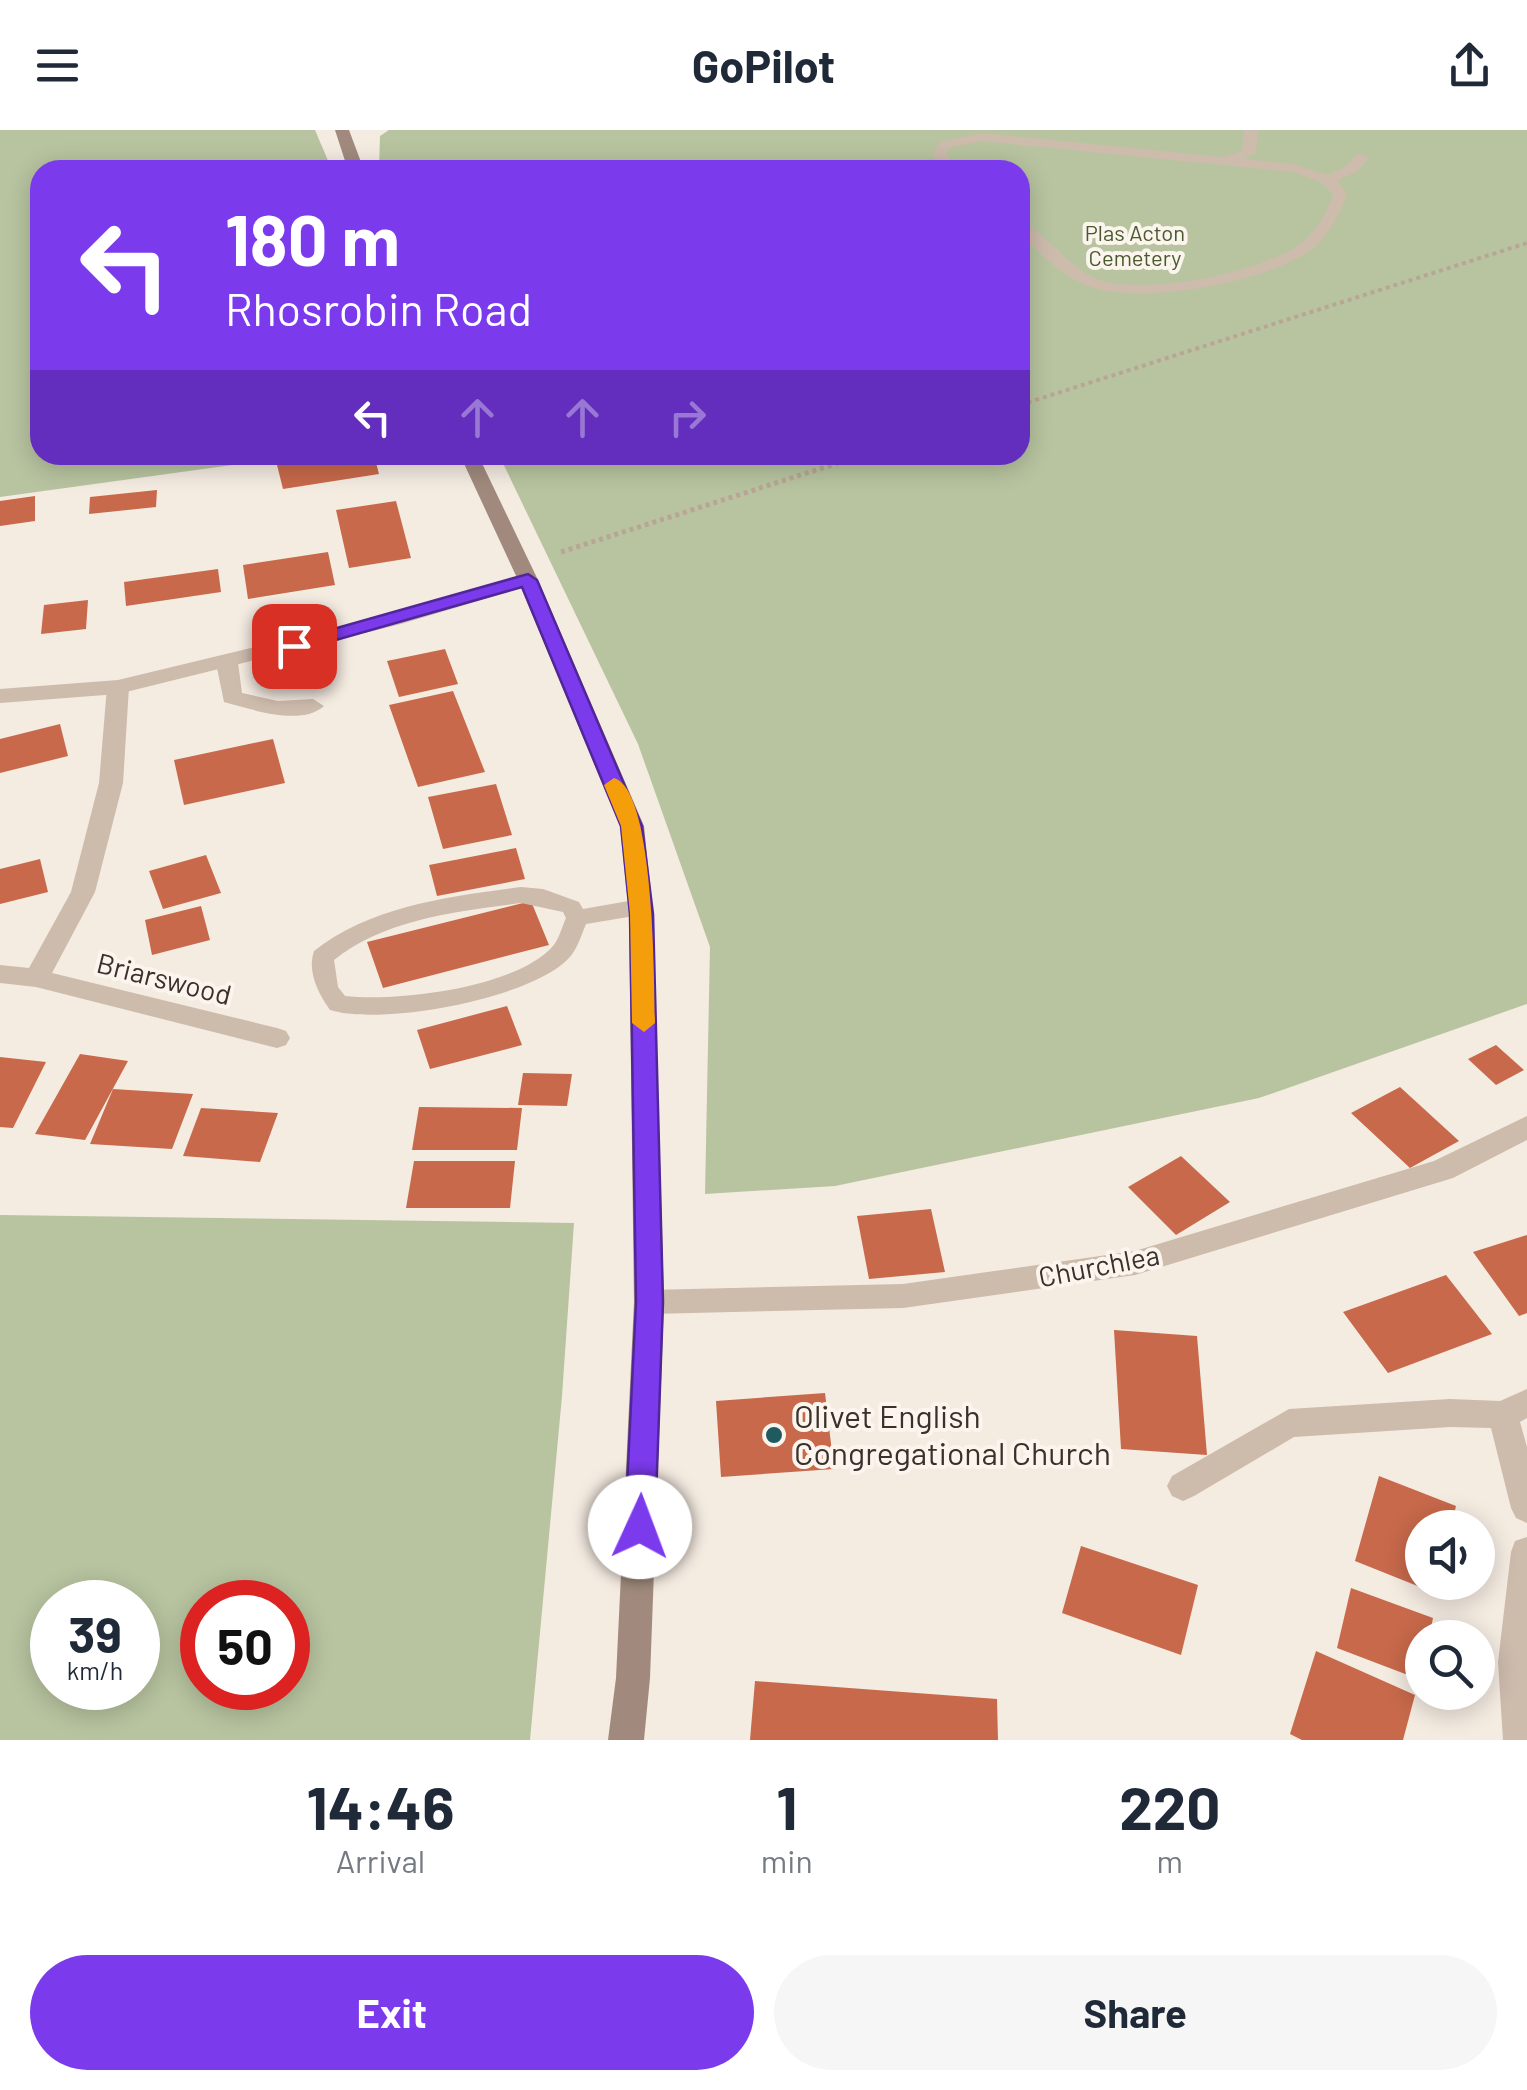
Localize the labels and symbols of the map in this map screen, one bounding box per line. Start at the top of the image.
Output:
park label: Plas Acton Cemetery [1085,219,1185,270]
pin [252,604,337,689]
street label: Briarswood [93,945,235,1011]
street label: Churchlea [1036,1237,1162,1293]
place label: Olivet English Congregational Church [794,1396,1111,1471]
marker: Olivet English Congregational Church [763,1424,785,1446]
position arrow [588,1475,692,1579]
speed limit sign: 50 [180,1580,310,1710]

